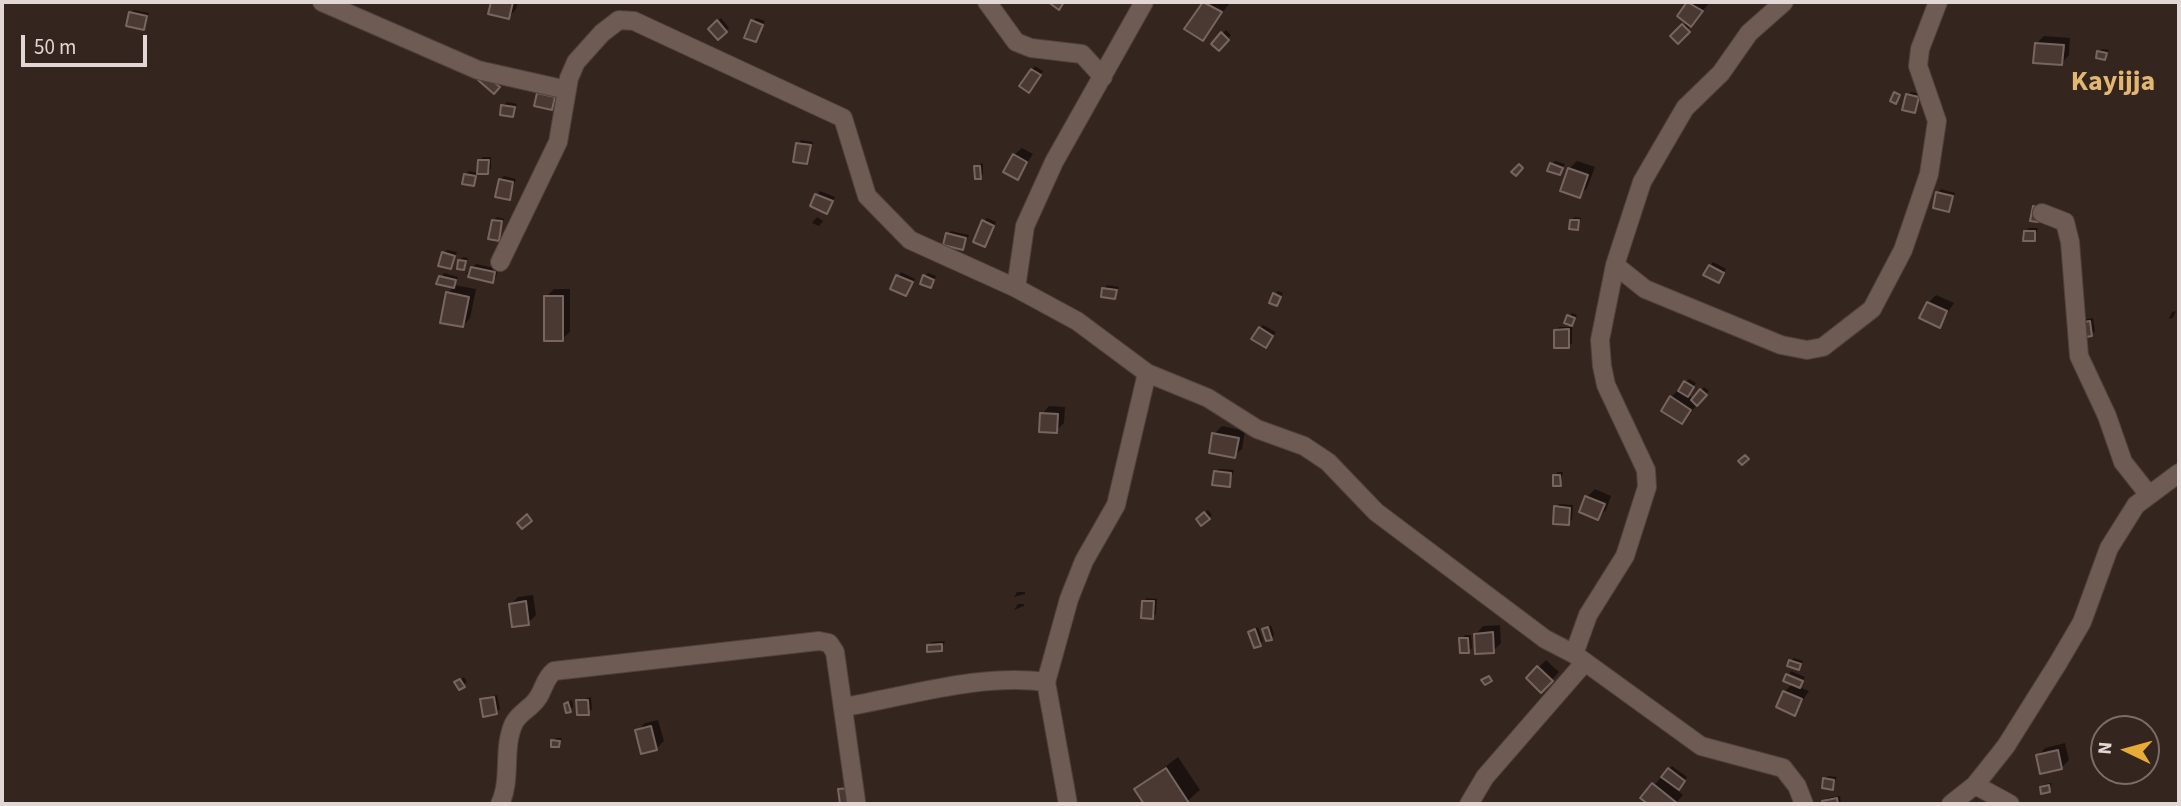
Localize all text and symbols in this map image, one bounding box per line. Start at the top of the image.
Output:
scale bar [24,21,150,65]
text: 50 m [34,32,76,62]
district label: Kayijja [2071,67,2155,101]
north arrow [2090,715,2160,785]
text: N [2092,741,2120,756]

